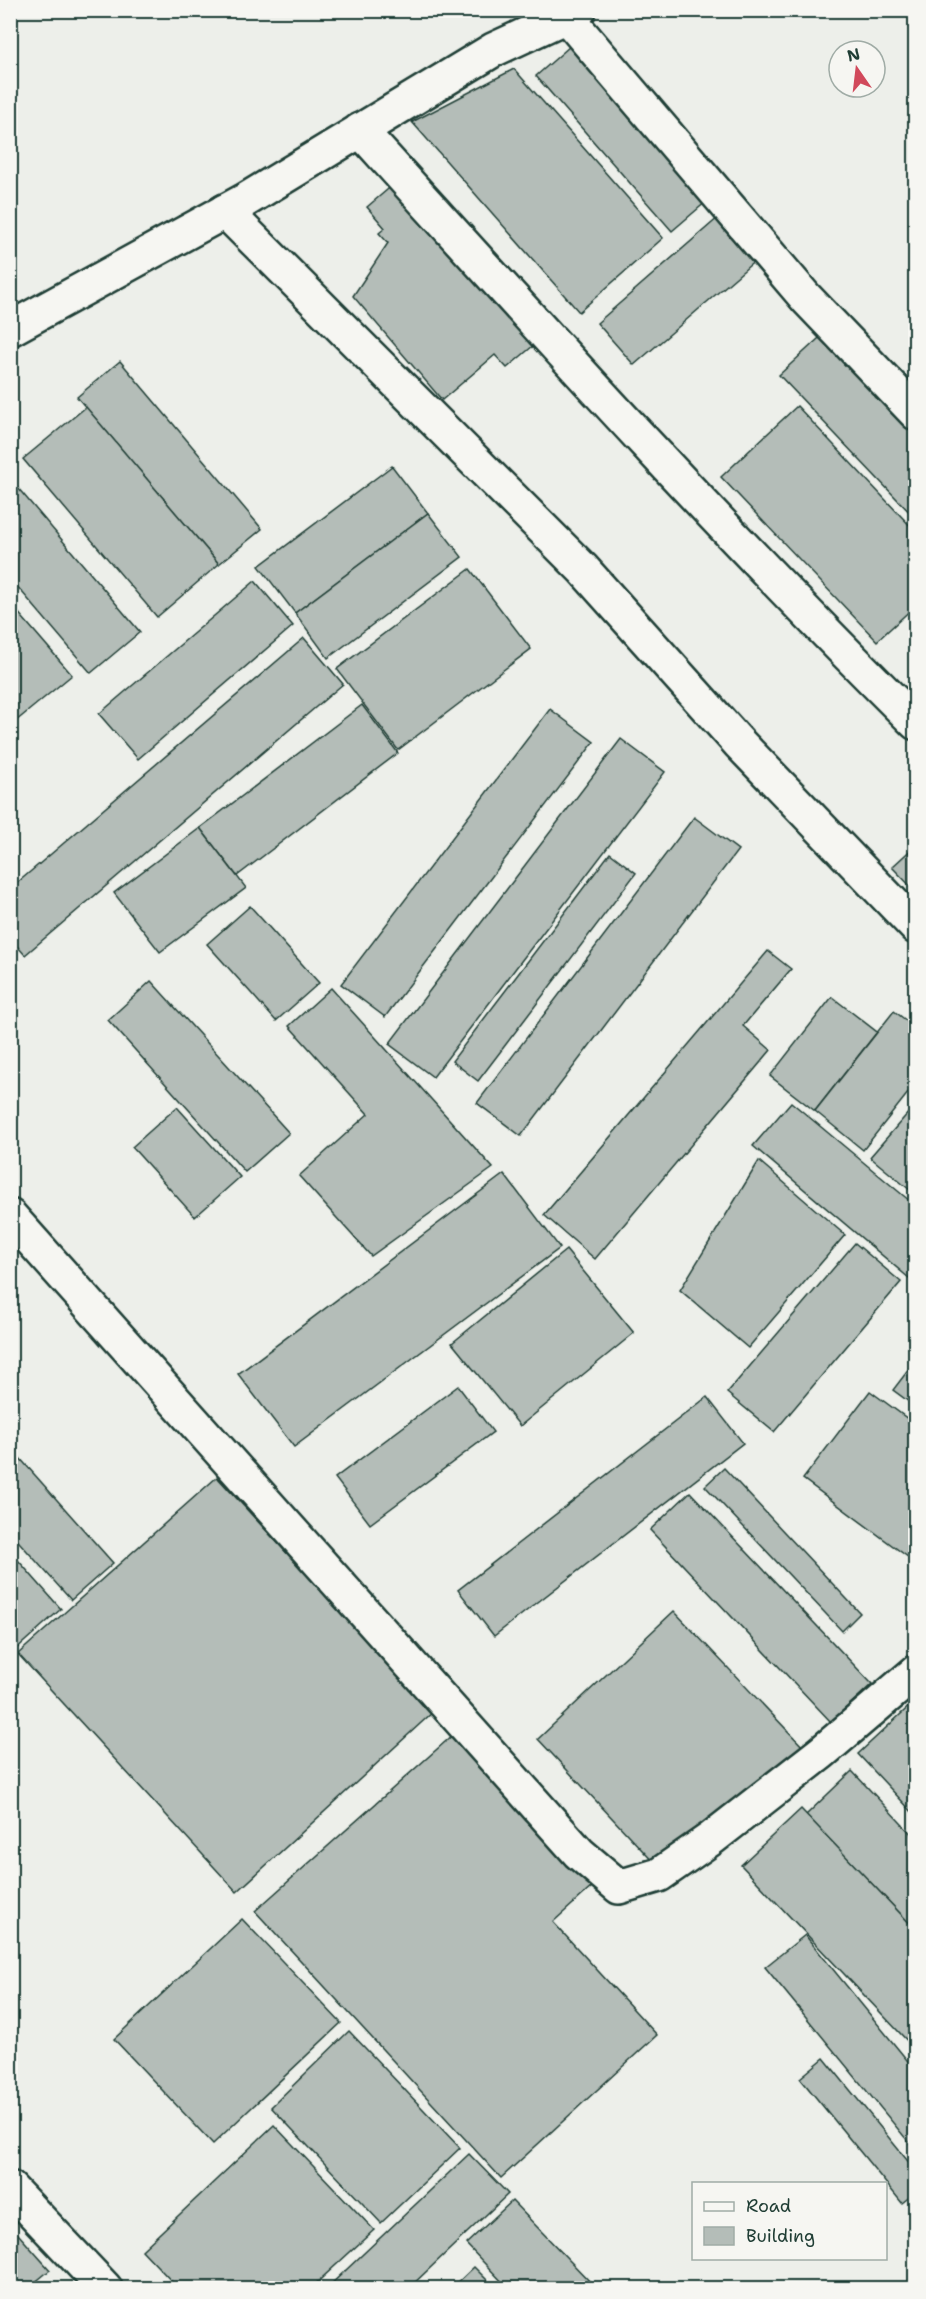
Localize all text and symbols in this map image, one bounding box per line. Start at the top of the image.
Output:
north arrow [827,39,887,99]
text: N [845,43,862,67]
legend [692,2182,887,2260]
text: Road [746,2194,791,2218]
text: Building [746,2224,815,2248]

